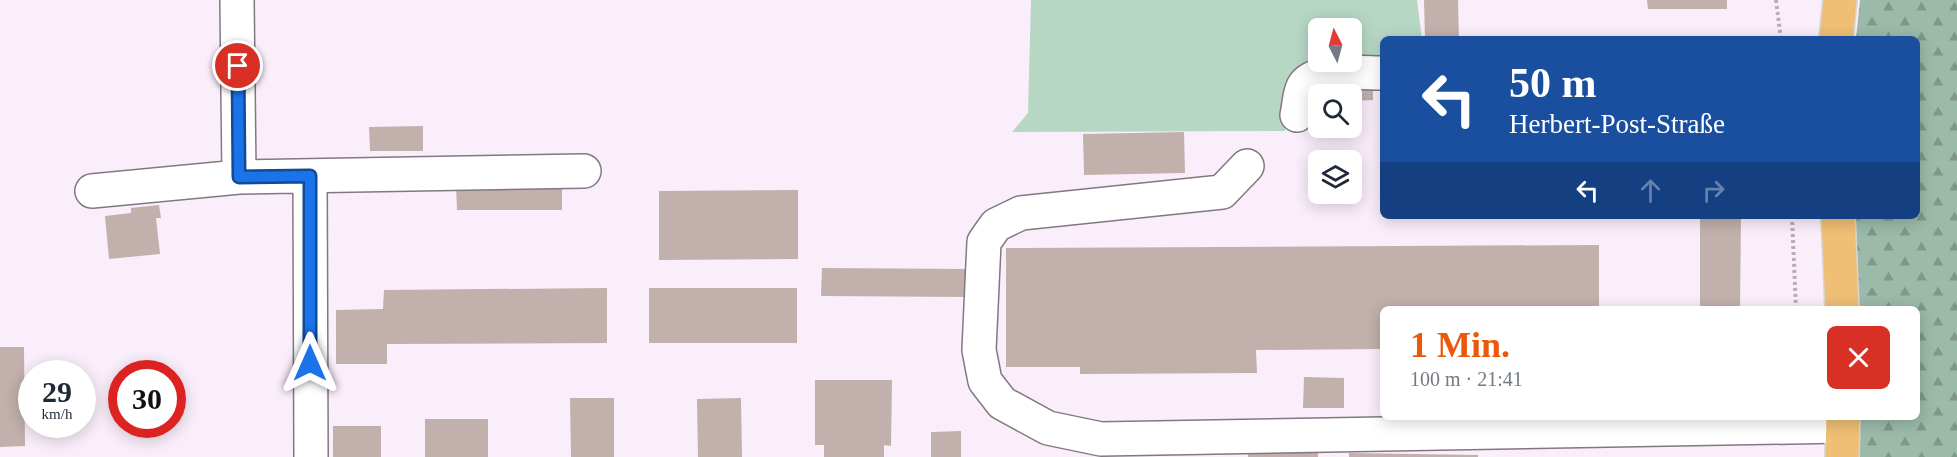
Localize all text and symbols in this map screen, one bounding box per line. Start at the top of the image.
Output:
north arrow [1308,18,1362,72]
map controls [1308,18,1362,204]
pin [212,40,263,91]
icon: arrive [221,49,254,82]
icon: left [1410,60,1488,138]
text: 50 m [1509,60,1597,106]
button: search [1308,84,1362,138]
text: Herbert-Post-Straße [1509,109,1725,139]
button: layers [1308,150,1362,204]
icon: left [1571,174,1604,207]
icon: ahead [1634,174,1667,207]
icon: right [1697,174,1730,207]
text: 1 Min. [1410,325,1510,365]
button: close [1827,326,1890,389]
position arrow [278,331,342,395]
speed limit sign: 30 [108,360,186,438]
text: 100 m · 21:41 [1410,368,1523,390]
text: 29 [42,375,72,408]
text: km/h [42,406,72,422]

